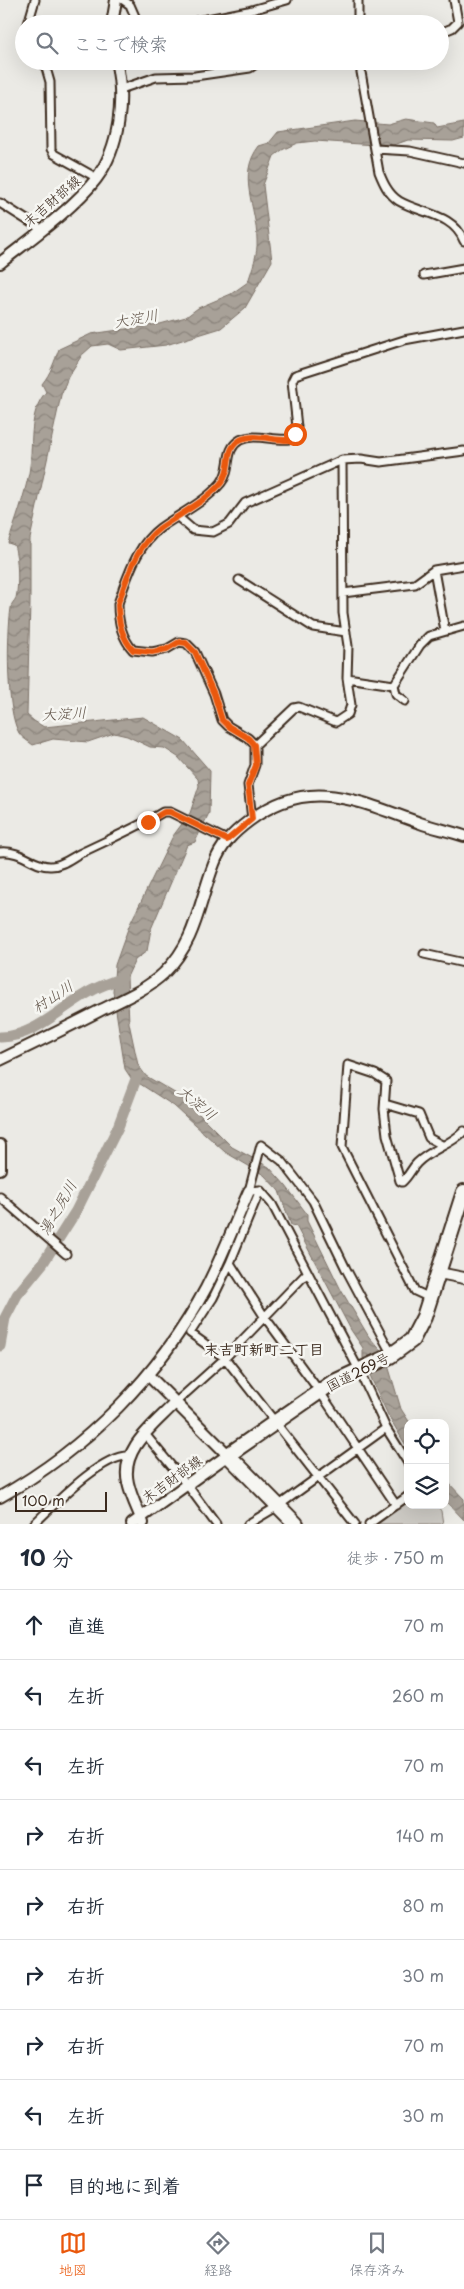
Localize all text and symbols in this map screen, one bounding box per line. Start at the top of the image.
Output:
search box [15,15,449,70]
icon: search [33,29,61,57]
text: ここで検索 [73,29,168,57]
street label: 末吉財部線 [18,170,85,232]
water label: 大淀川 [112,302,160,333]
route start [284,423,307,446]
water label: 大淀川 [41,700,87,725]
route end [137,811,160,834]
water label: 村山川 [27,974,77,1018]
water label: 大淀川 [173,1079,223,1125]
water label: 湯之尻川 [32,1176,82,1239]
district label: 末吉町新町二丁目 [204,1337,324,1360]
street label: 国道269号 [322,1347,393,1397]
map controls [404,1419,449,1509]
button: locate [404,1419,449,1464]
street label: 末吉財部線 [137,1450,206,1508]
button: layers [404,1464,449,1509]
scale bar [15,1489,108,1512]
text: 100 m [22,1490,65,1511]
text: 10 分 [20,1541,73,1573]
text: 徒歩 · 750 m [347,1545,444,1569]
icon: ahead [20,1611,48,1639]
text: 直進 [67,1611,105,1639]
text: 70 m [404,1613,444,1637]
icon: left [20,1681,48,1709]
text: 左折 [67,1681,105,1709]
text: 260 m [392,1683,444,1707]
icon: left [20,1751,48,1779]
text: 左折 [67,1751,105,1779]
text: 70 m [404,1753,444,1777]
icon: right [20,1821,48,1849]
text: 右折 [67,1821,105,1849]
text: 140 m [396,1823,444,1847]
icon: right [20,1891,48,1919]
text: 右折 [67,1891,105,1919]
text: 80 m [402,1893,444,1917]
icon: right [20,1961,48,1989]
text: 右折 [67,1961,105,1989]
text: 30 m [402,1963,444,1987]
icon: right [20,2031,48,2059]
text: 右折 [67,2031,105,2059]
text: 70 m [404,2033,444,2057]
icon: left [20,2101,48,2129]
text: 左折 [67,2101,105,2129]
text: 30 m [402,2103,444,2127]
icon: arrive [20,2171,48,2199]
text: 目的地に到着 [67,2171,181,2199]
tab: 地図 [59,2229,87,2280]
tab: 経路 [204,2229,232,2280]
tab: 保存済み [349,2229,405,2280]

